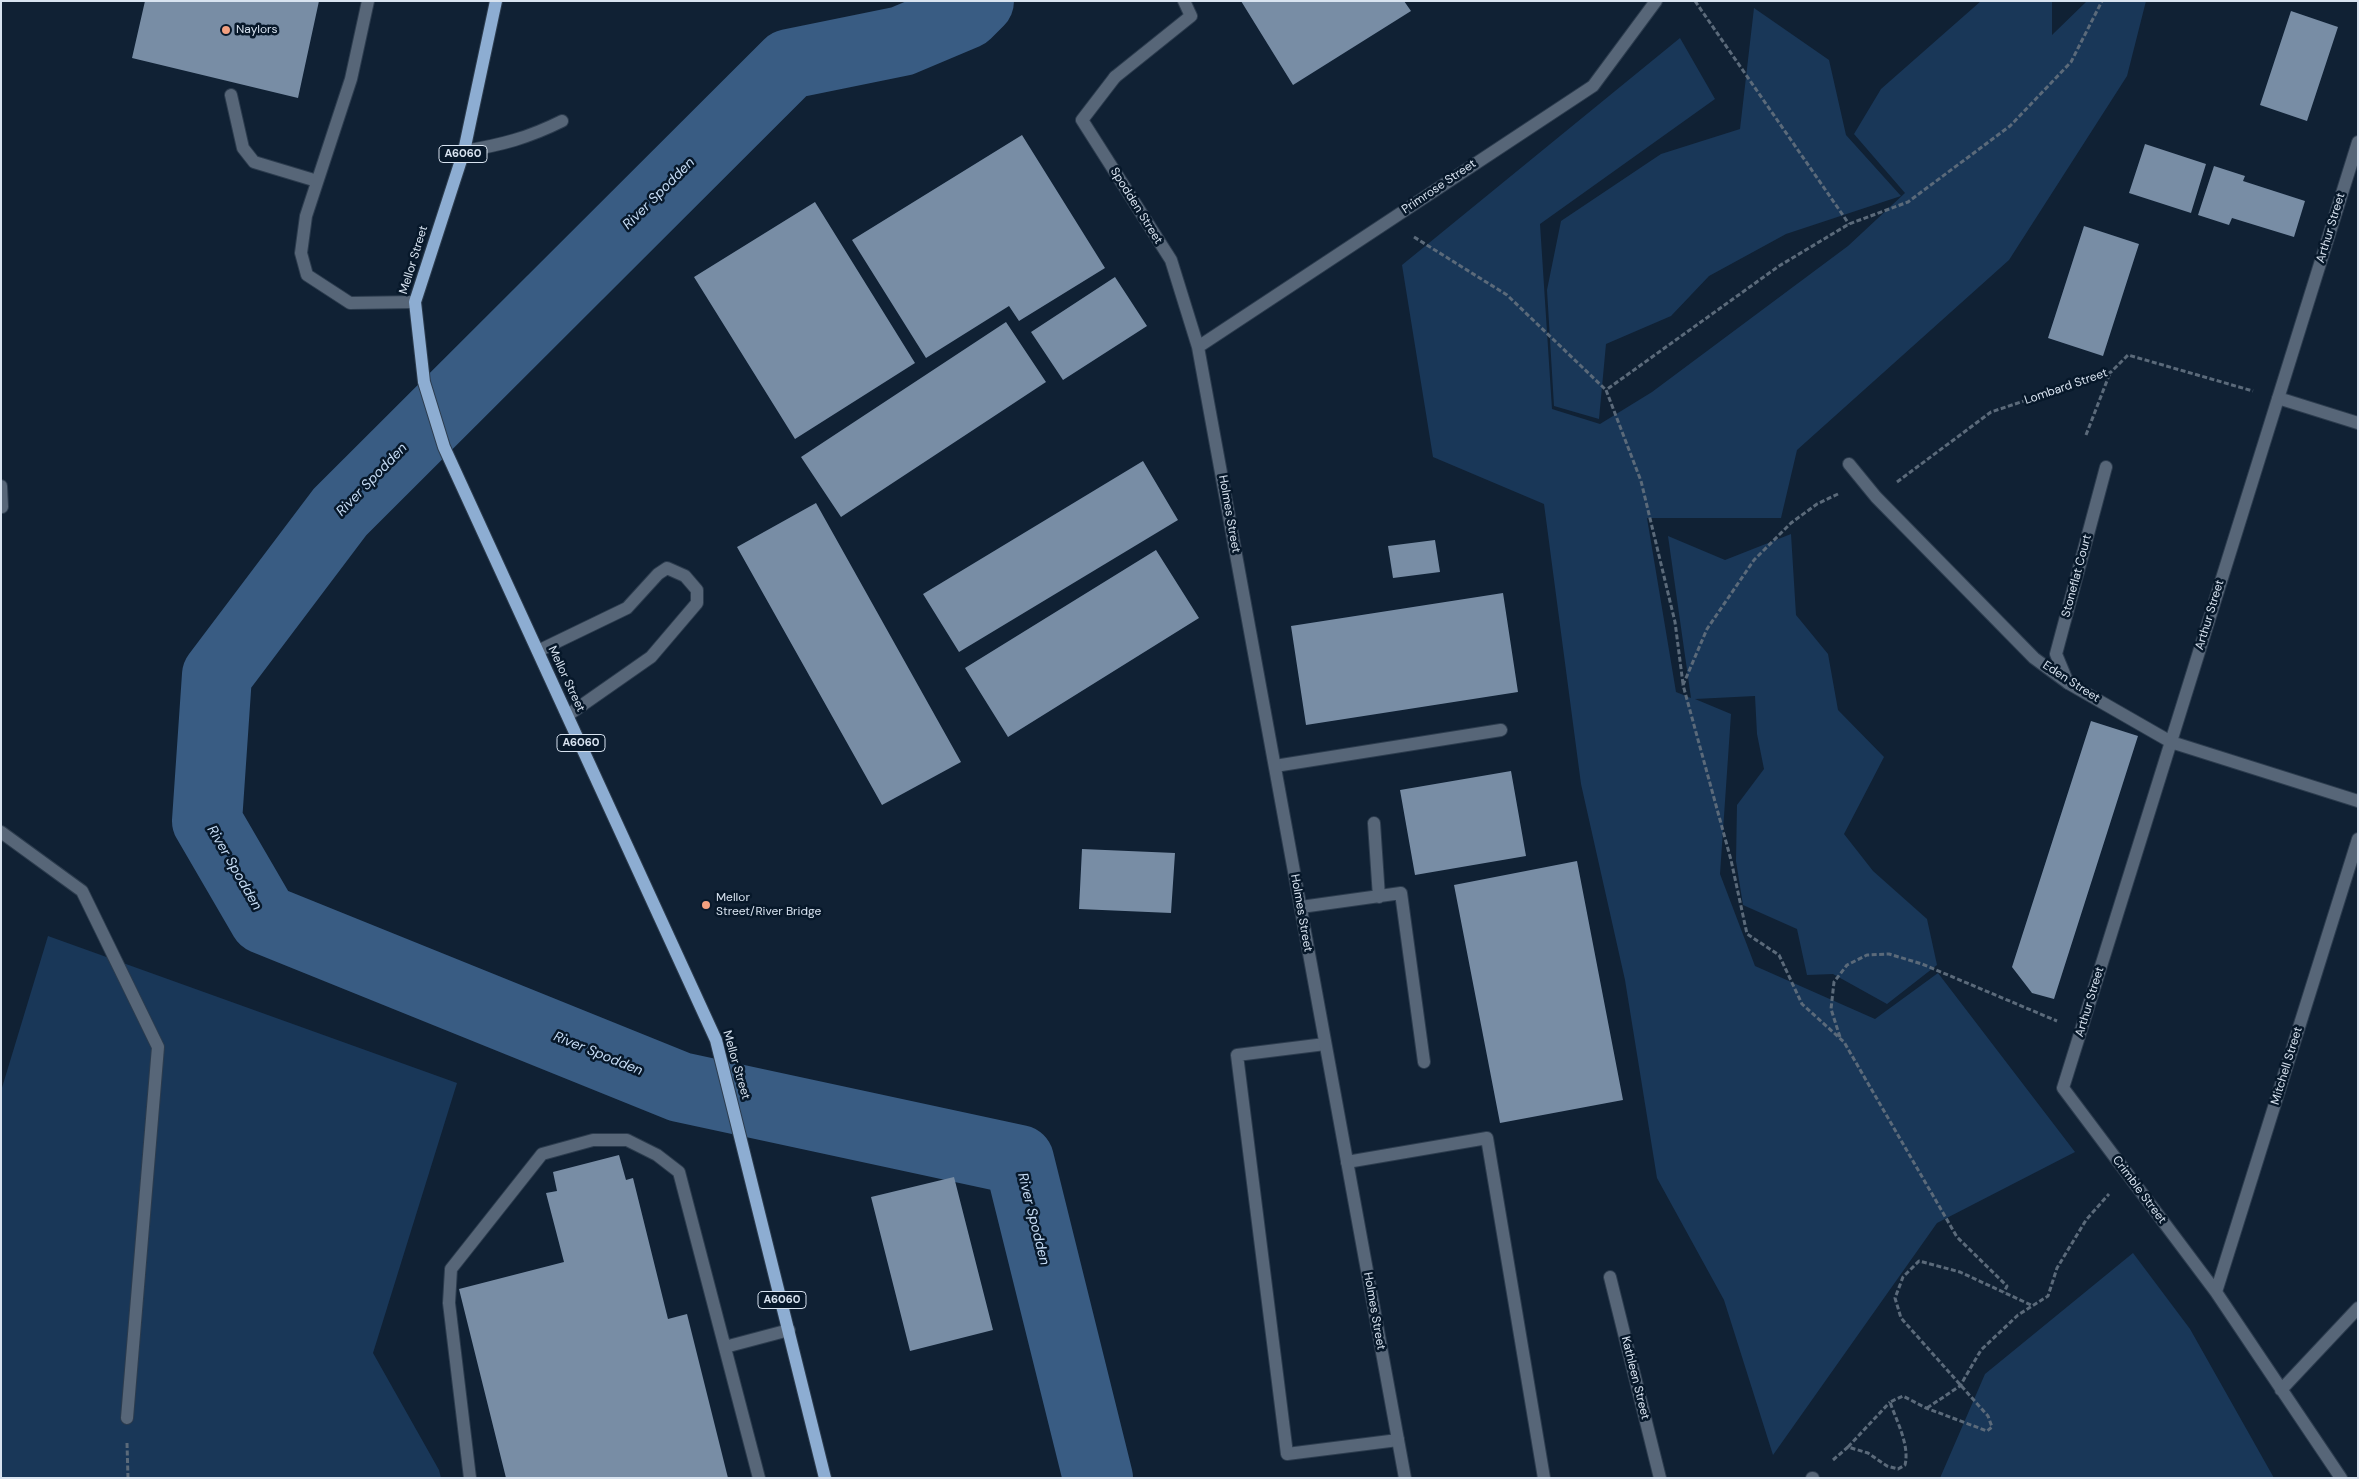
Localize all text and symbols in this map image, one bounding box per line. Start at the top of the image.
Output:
place label: Naylors [236,23,278,37]
marker: Naylors [220,24,232,36]
road number: A6060 [439,146,487,162]
water label: River Spodden [620,155,698,233]
street label: Primrose Street [1399,157,1479,217]
street label: Spodden Street [1107,165,1165,247]
street label: Arthur Street [2314,191,2348,265]
street label: Mellor Street [397,224,431,296]
street label: Lombard Street [2023,366,2109,408]
water label: River Spodden [333,440,411,520]
street label: Holmes Street [1215,474,1243,554]
street label: Stoneflat Court [2059,533,2095,619]
street label: Arthur Street [2193,578,2227,652]
street label: Mellor Street [544,644,588,714]
street label: Eden Street [2040,658,2102,706]
road number: A6060 [557,734,605,751]
water label: River Spodden [203,823,265,913]
street label: Holmes Street [1287,873,1315,953]
place label: Mellor Street/River Bridge [716,891,821,919]
marker: Mellor Street/River Bridge [700,899,712,911]
street label: Arthur Street [2073,965,2107,1039]
street label: Mitchell Street [2268,1025,2306,1107]
water label: River Spodden [551,1028,645,1080]
street label: Mellor Street [719,1029,753,1101]
street label: Crimble Street [2109,1153,2169,1227]
water label: River Spodden [1013,1171,1053,1267]
street label: Holmes Street [1360,1271,1388,1351]
road number: A6060 [758,1292,806,1308]
street label: Kathleen Street [1618,1335,1652,1421]

